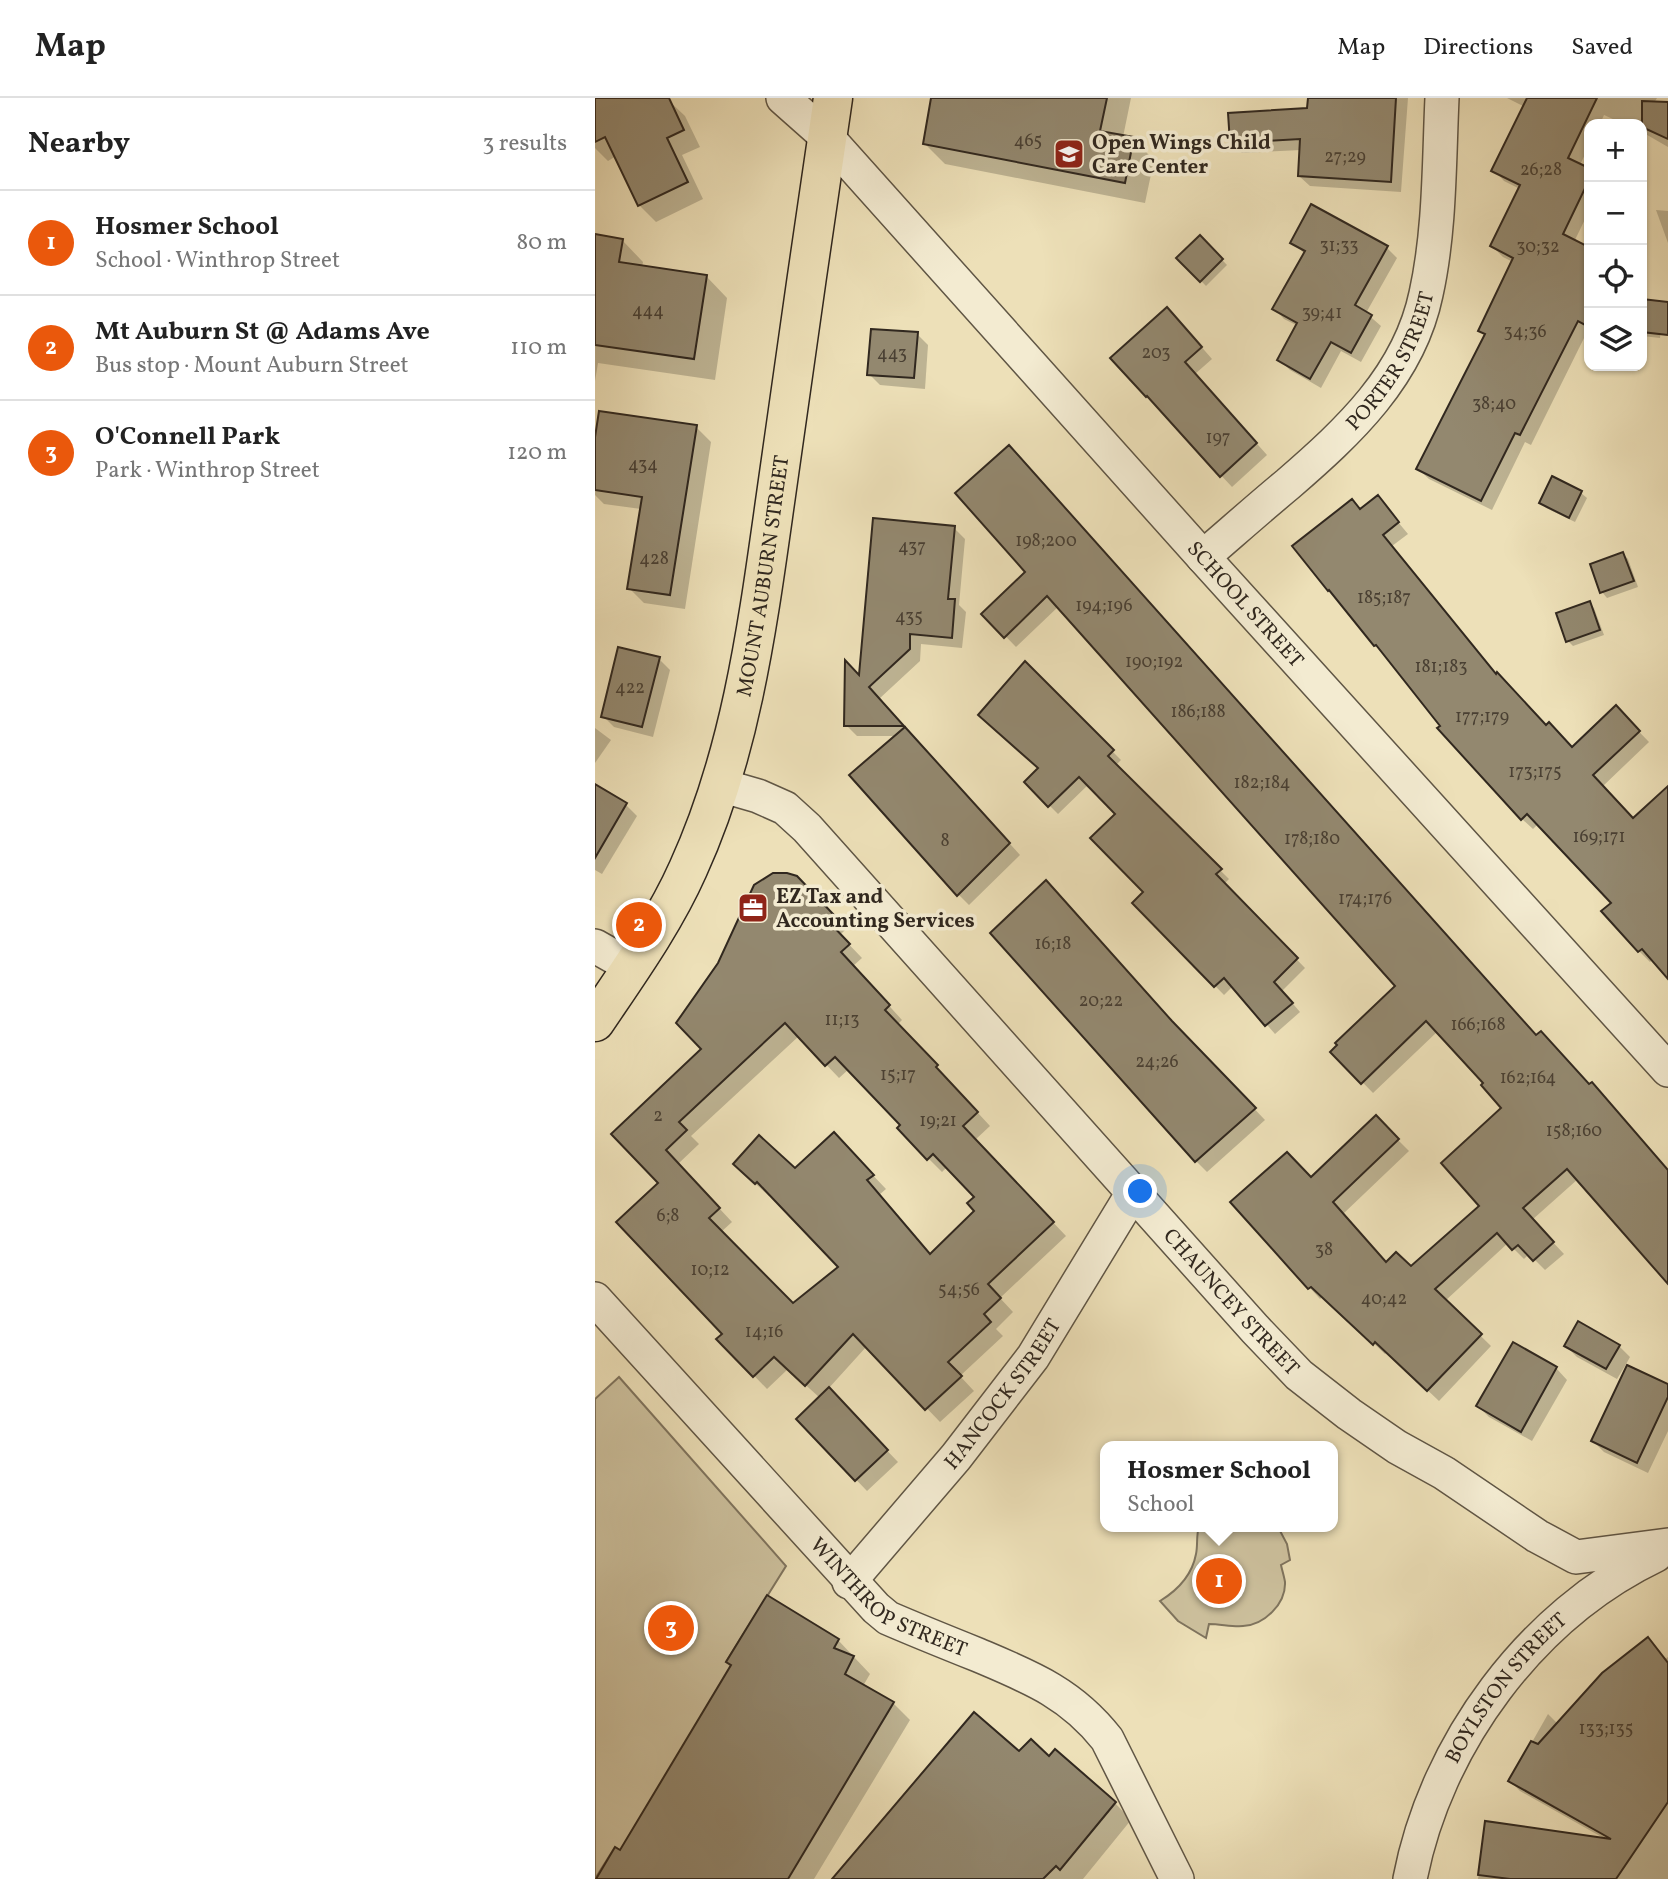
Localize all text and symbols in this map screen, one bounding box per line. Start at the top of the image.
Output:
text: Map [35,25,106,71]
text: Map [1337,31,1385,65]
text: Directions [1423,31,1533,65]
text: Saved [1571,31,1633,65]
map controls [1584,119,1647,371]
button: + [1584,119,1647,182]
text: Nearby [28,123,130,165]
text: 3 results [482,128,567,160]
house number: 465 [1014,129,1042,154]
place label: Open Wings Child Care Center [1092,129,1271,182]
school or university icon: Open Wings Child Care Center [1052,137,1086,171]
house number: 27;29 [1324,145,1366,170]
house number: 26;28 [1520,158,1562,183]
button: − [1584,182,1647,245]
text: Hosmer School [95,209,279,245]
text: 1 [46,227,56,259]
text: 80 m [517,227,567,259]
house number: 31;33 [1319,234,1359,259]
house number: 30;32 [1516,235,1560,260]
text: School · Winthrop Street [95,245,340,277]
button: locate [1584,245,1647,308]
street label: PORTER STREET [1340,289,1442,438]
house number: 444 [632,299,664,324]
house number: 39;41 [1302,301,1342,326]
button: layers [1584,308,1647,371]
text: Mt Auburn St @ Adams Ave [95,314,430,350]
house number: 34;36 [1504,320,1546,345]
text: 2 [45,332,57,364]
text: 110 m [510,332,567,364]
house number: 203 [1141,341,1171,366]
house number: 443 [877,342,907,367]
text: Bus stop · Mount Auburn Street [95,350,409,382]
house number: 38;40 [1472,392,1516,417]
text: O'Connell Park [95,419,280,455]
house number: 197 [1205,426,1231,451]
text: 3 [45,437,57,469]
text: 120 m [507,437,567,469]
house number: 434 [628,453,658,478]
street label: MOUNT AUBURN STREET [730,453,798,700]
text: Park · Winthrop Street [95,455,320,487]
house number: 198;200 [1015,529,1077,554]
house number: 437 [898,535,926,560]
street label: SCHOOL STREET [1179,535,1310,675]
house number: 428 [639,547,669,572]
house number: 185;187 [1357,586,1411,611]
house number: 194;196 [1075,594,1133,619]
house number: 435 [895,605,923,630]
house number: 190;192 [1125,650,1183,675]
house number: 181;183 [1414,655,1468,680]
house number: 422 [615,676,645,701]
house number: 186;188 [1170,700,1226,725]
house number: 177;179 [1455,705,1509,730]
house number: 173;175 [1508,760,1562,785]
house number: 182;184 [1234,771,1290,796]
house number: 169;171 [1573,825,1625,850]
house number: 178;180 [1284,827,1340,852]
house number: 8 [940,829,950,854]
place label: EZ Tax and Accounting Services [776,883,975,936]
house number: 174;176 [1338,887,1392,912]
office icon: EZ Tax and Accounting Services [736,891,770,925]
pin: 2 [616,899,662,951]
house number: 16;18 [1035,932,1071,957]
house number: 20;22 [1079,989,1123,1014]
house number: 11;13 [825,1008,859,1033]
house number: 166;168 [1450,1013,1506,1038]
house number: 24;26 [1135,1050,1179,1075]
house number: 15;17 [880,1063,916,1088]
house number: 162;164 [1500,1066,1556,1091]
house number: 2 [653,1104,663,1129]
house number: 19;21 [919,1109,957,1134]
house number: 158;160 [1546,1119,1602,1144]
your location [1123,1174,1157,1208]
house number: 6;8 [657,1204,679,1229]
street label: CHAUNCEY STREET [1156,1223,1305,1383]
house number: 38 [1315,1238,1333,1263]
house number: 10;12 [690,1258,730,1283]
house number: 54;56 [938,1278,980,1303]
house number: 40;42 [1361,1287,1407,1312]
street label: HANCOCK STREET [938,1314,1069,1477]
house number: 14;16 [745,1320,783,1345]
popup [1100,1441,1338,1532]
text: Hosmer School [1127,1453,1311,1489]
text: School [1127,1489,1194,1521]
street label: WINTHROP STREET [803,1531,971,1665]
pin: 1 [1196,1555,1242,1607]
pin: 3 [648,1602,694,1654]
street label: BOYLSTON STREET [1439,1607,1574,1769]
house number: 133;135 [1579,1717,1633,1742]

